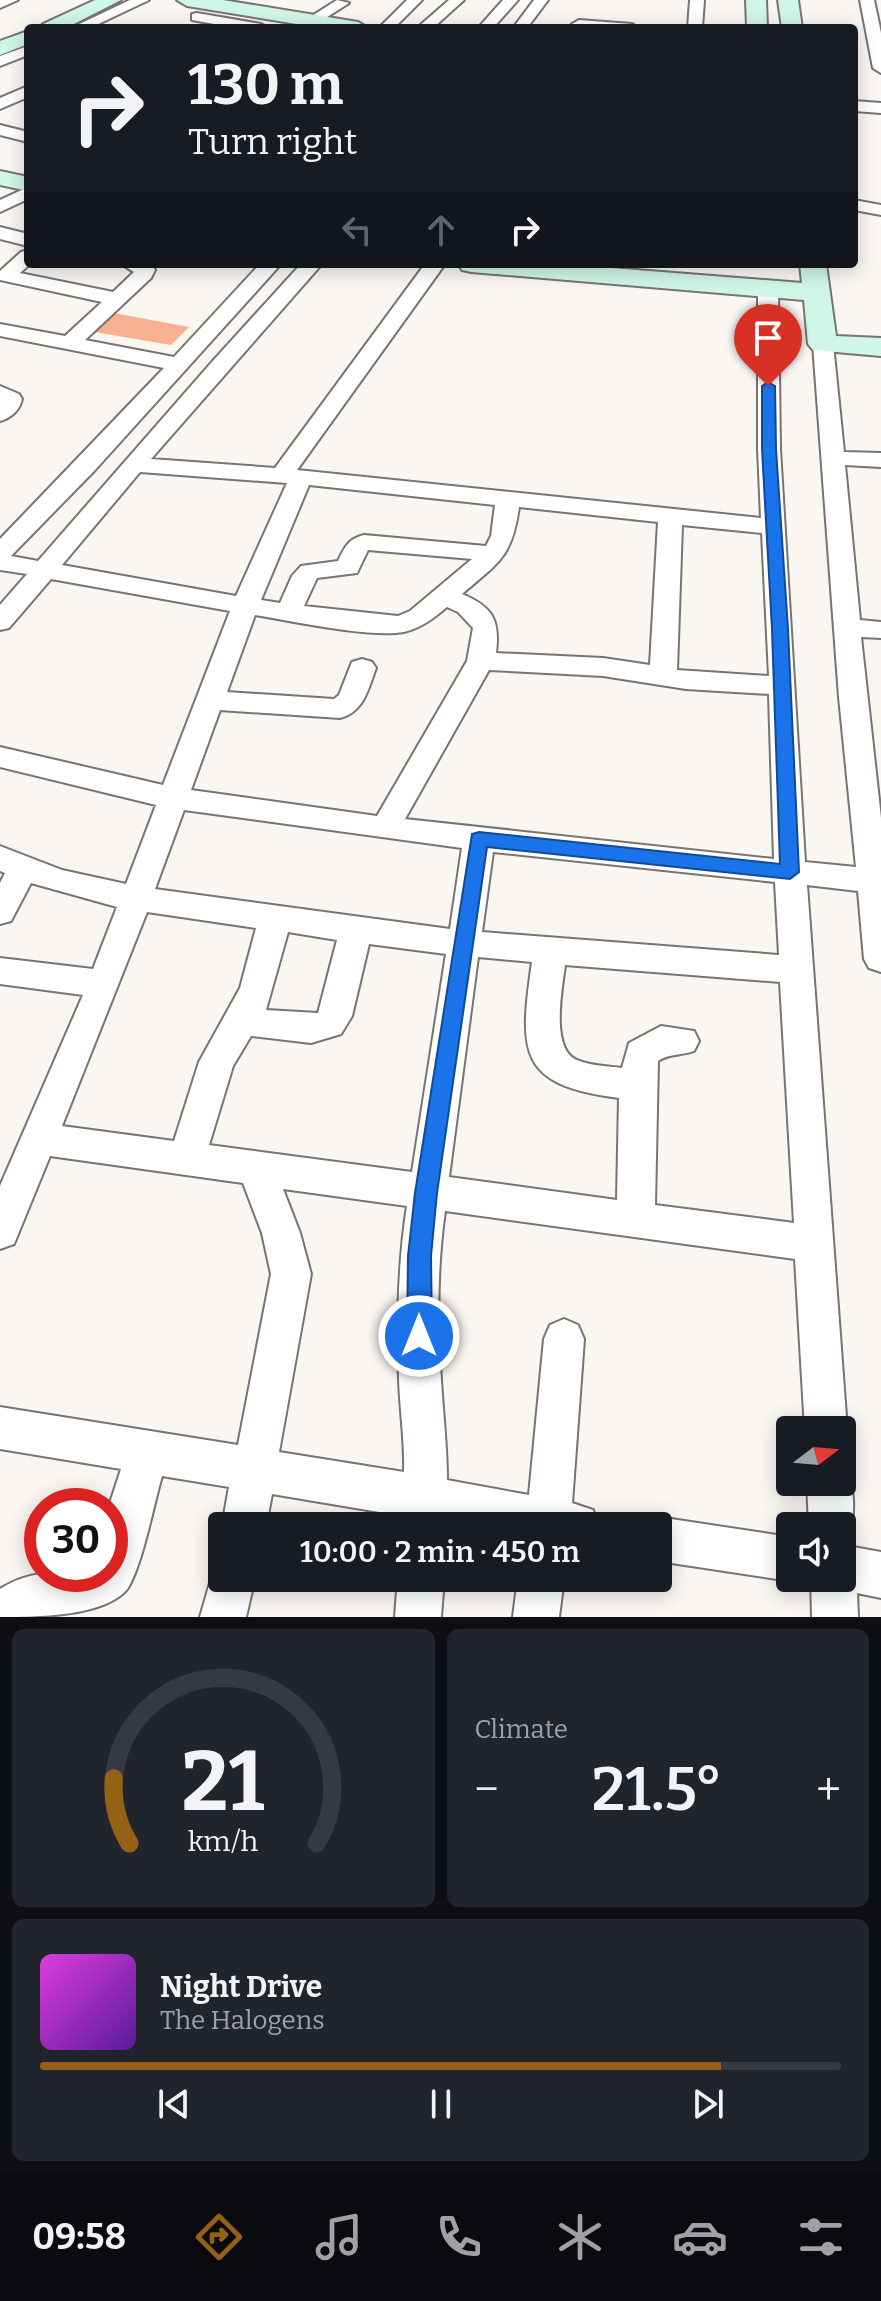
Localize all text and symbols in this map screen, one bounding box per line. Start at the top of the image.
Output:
text: 130 m [188,52,344,119]
icon: right [56,56,160,160]
text: Turn right [188,120,357,164]
icon: left [335,208,379,252]
icon: ahead [419,208,463,252]
icon: right [503,208,547,252]
pin [734,304,802,386]
icon: arrive [746,316,790,360]
position arrow [377,1294,461,1378]
north arrow [776,1416,856,1496]
map controls [776,1416,856,1592]
speed limit sign: 30 [24,1488,128,1592]
button: sound [776,1512,856,1592]
text: 10:00 · 2 min · 450 m [300,1534,580,1570]
text: Climate [475,1714,568,1745]
text: 21 [182,1732,265,1832]
text: 21.5° [592,1754,723,1826]
text: − [475,1763,499,1816]
text: + [816,1763,841,1816]
text: km/h [188,1824,259,1859]
text: Night Drive [160,1969,322,2005]
text: The Halogens [160,2005,325,2036]
icon: previous [152,2082,196,2126]
icon: pause [419,2082,463,2126]
icon: next [686,2082,730,2126]
icon: directions [191,2209,247,2265]
icon: music [311,2209,367,2265]
icon: phone [431,2209,487,2265]
icon: climate [552,2209,608,2265]
icon: car [672,2209,728,2265]
icon: filters [793,2209,849,2265]
text: 09:58 [32,2215,126,2259]

